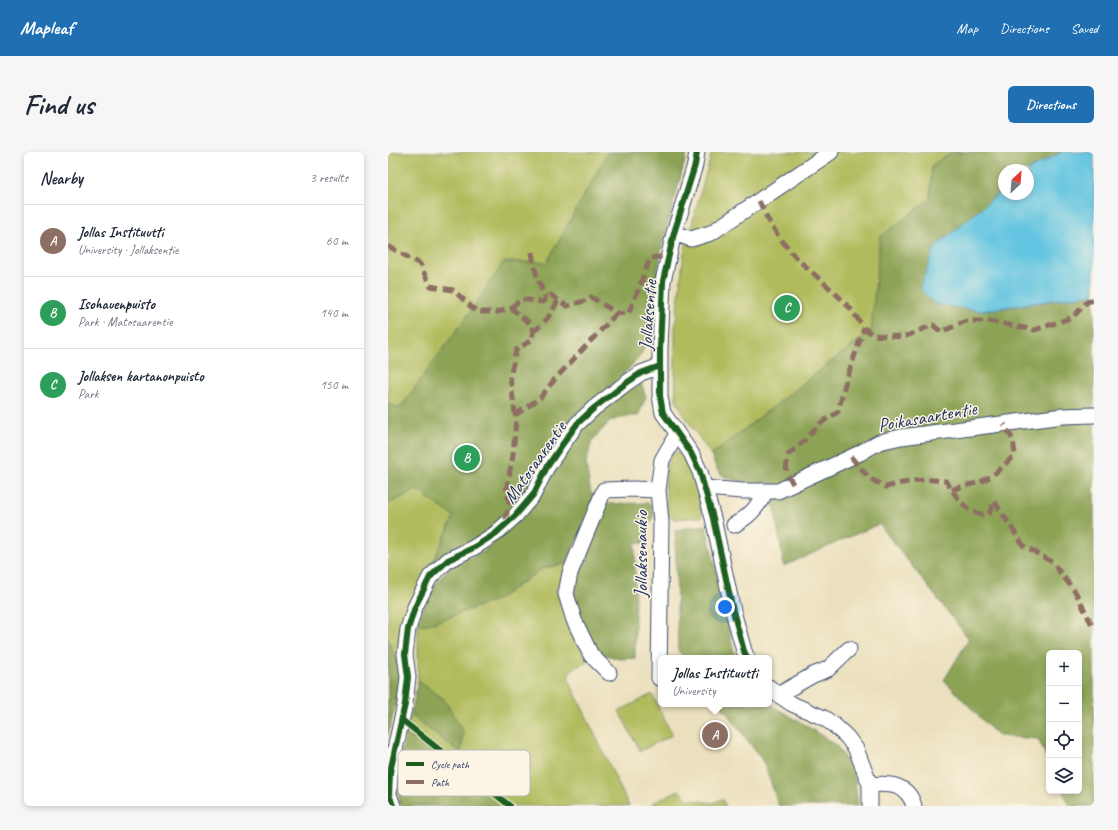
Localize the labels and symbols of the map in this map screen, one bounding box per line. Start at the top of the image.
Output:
north arrow [998,164,1034,200]
street label: Jollaksentie [633,277,663,352]
pin: C [774,293,800,323]
street label: Poikasaartentie [876,396,980,437]
street label: Matosaarentie [498,415,573,508]
pin: B [454,443,480,473]
street label: Jollaksenaukio [629,509,653,599]
your location [715,597,735,617]
pin: A [702,720,728,750]
legend [398,750,530,796]
text: Cycle path [431,757,470,771]
text: Path [431,775,450,789]

